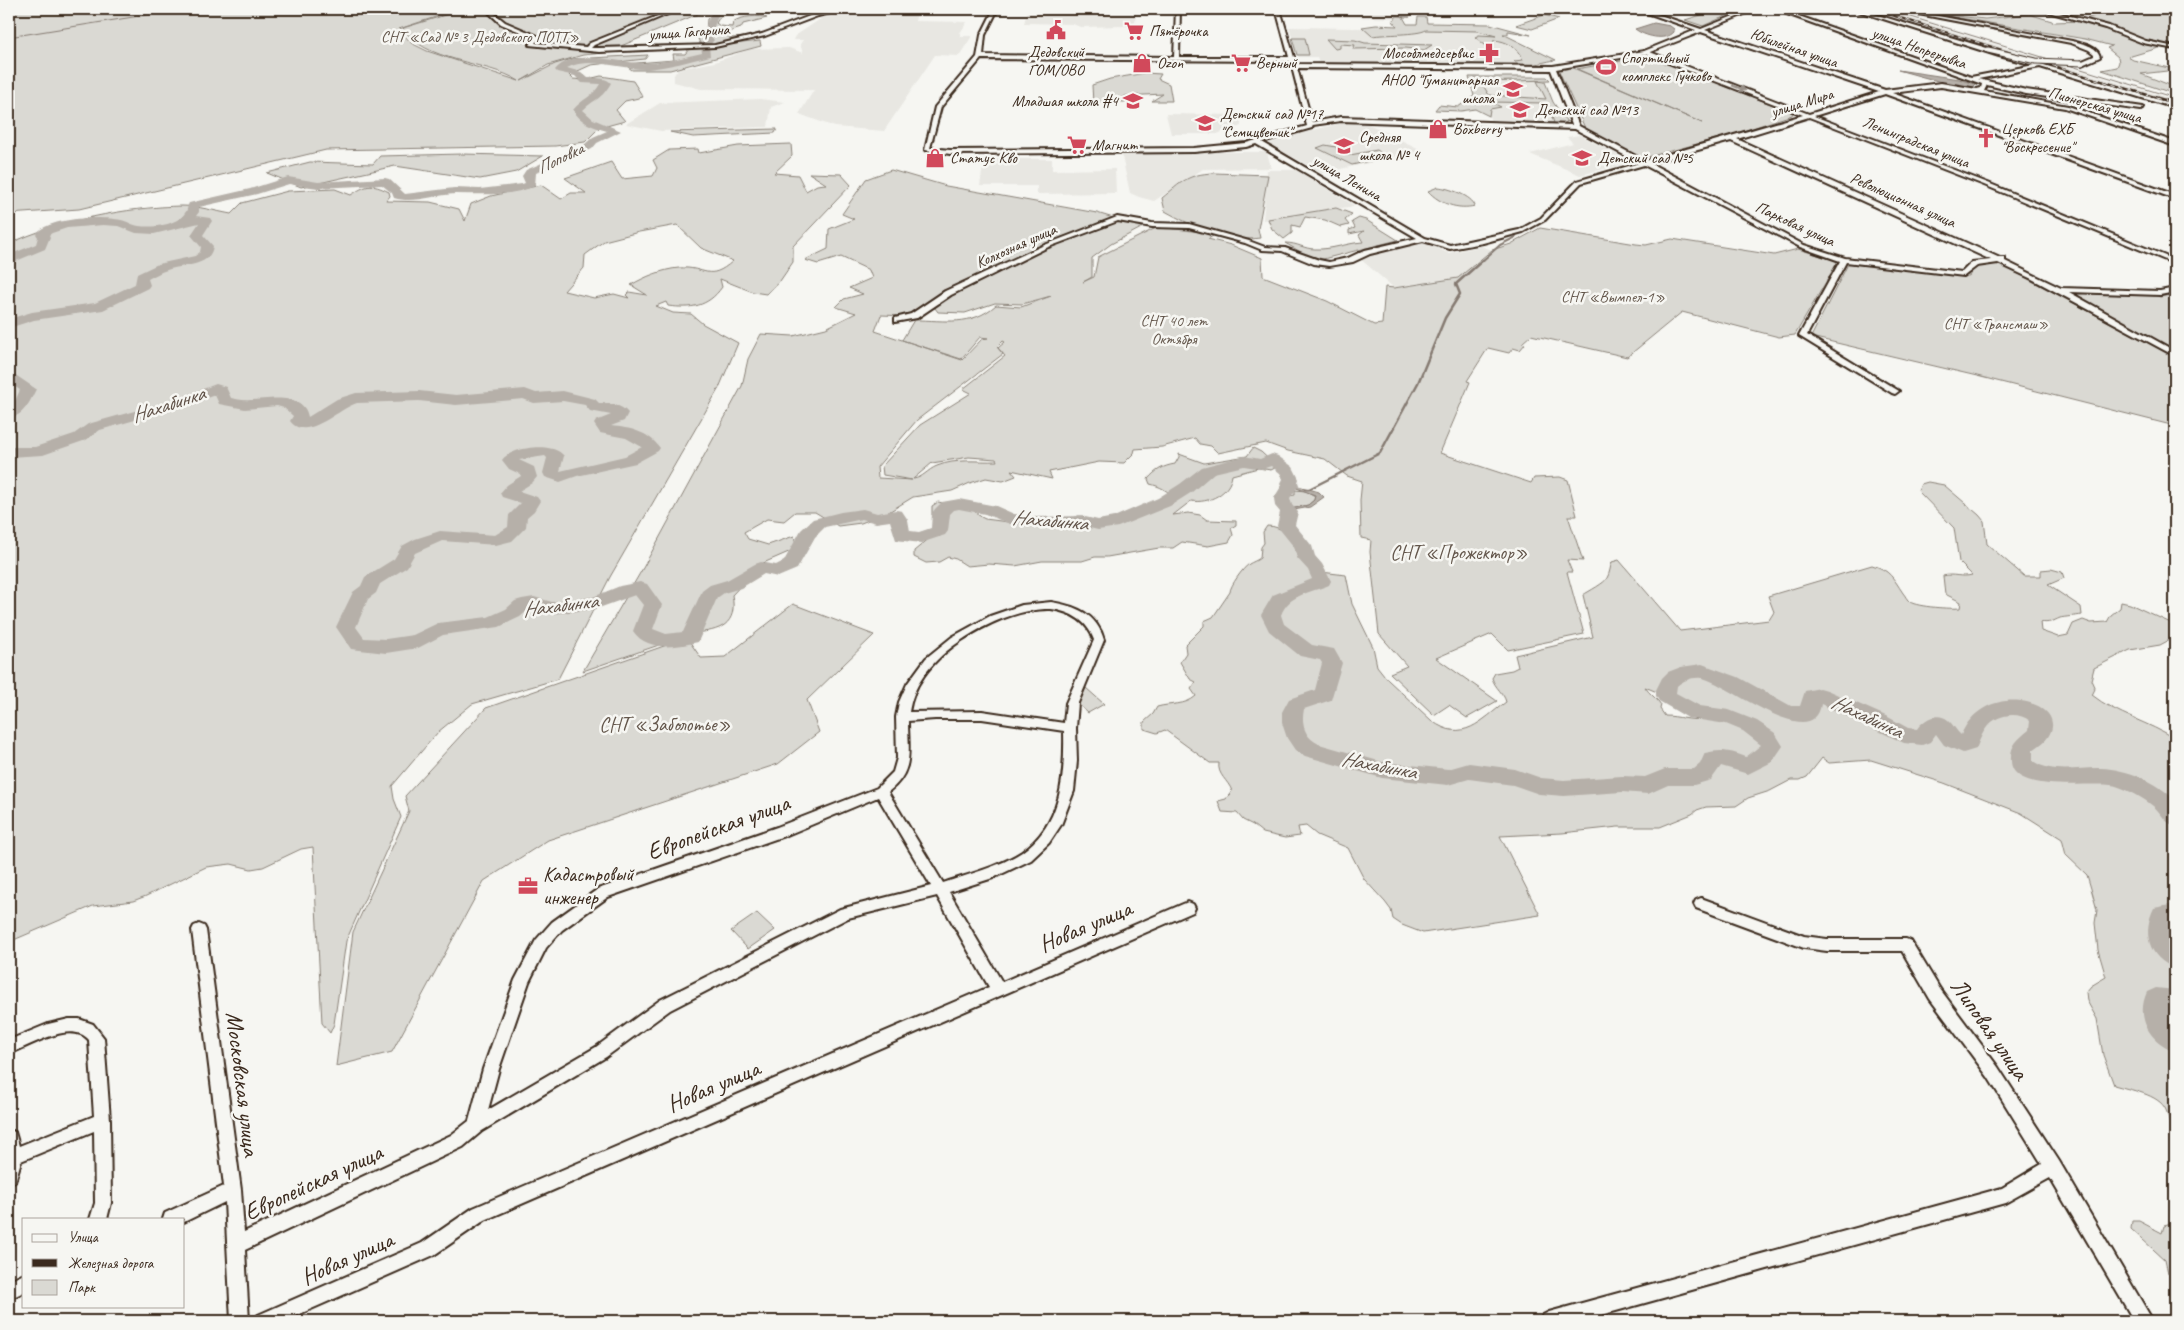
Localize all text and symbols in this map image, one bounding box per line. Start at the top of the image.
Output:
street label: улица Гагарина [647,19,731,45]
public building icon: Дедовский ГОМ/ОВО [1045,19,1067,41]
supermarket icon: Пятёрочка [1123,20,1145,42]
place label: Пятёрочка [1149,21,1209,41]
street label: улица Непрерывка [1868,22,1970,74]
street label: Юбилейная улица [1748,24,1842,73]
park label: СНТ «Сад № 3 Дедовского ПОТТ» [381,27,579,47]
place label: Дедовский ГОМ/ОВО [1028,42,1086,80]
pharmacy icon: Мособлмедсервис [1478,42,1500,64]
place label: Мособлмедсервис [1382,43,1475,63]
place label: Спортивный комплекс Гучково [1621,48,1713,86]
shop icon: Ozon [1131,52,1153,74]
supermarket icon: Верный [1230,52,1252,74]
place label: Ozon [1157,53,1184,73]
place label: Верный [1256,53,1298,73]
sports icon: Спортивный комплекс Гучково [1595,56,1617,78]
place label: АНОО "Гуманитарная школа" [1381,70,1501,108]
school or university icon: АНОО "Гуманитарная школа" [1502,78,1524,100]
street label: Пионерская улица [2046,82,2145,128]
one-way arrow [1732,84,1747,92]
street label: улица Мира [1767,84,1837,122]
school or university icon: Младшая школа #4 [1122,90,1144,112]
place label: Младшая школа #4 [1012,91,1120,111]
school or university icon: Детский сад №13 [1509,99,1531,121]
place label: Детский сад №13 [1535,100,1640,120]
place label: Детский сад №17 "Семицветик" [1220,104,1324,142]
school or university icon: Детский сад №17 "Семицветик" [1194,112,1216,134]
street label: Ленинградская улица [1860,112,1974,173]
shop icon: Boxberry [1427,118,1449,140]
place label: Boxberry [1453,119,1503,139]
place label: Церковь ЕХБ "Воскресение" [2001,119,2077,157]
place label: Средняя школа № 4 [1359,127,1421,165]
church icon: Церковь ЕХБ "Воскресение" [1975,127,1997,149]
supermarket icon: Магнит [1066,134,1088,156]
place label: Магнит [1092,135,1139,155]
school or university icon: Средняя школа № 4 [1333,135,1355,157]
water label: Поповка [533,136,589,179]
shop icon: Статус Кво [924,147,946,169]
school or university icon: Детский сад №5 [1571,147,1593,169]
place label: Статус Кво [950,148,1018,168]
place label: Детский сад №5 [1597,148,1694,168]
street label: улица Ленина [1308,150,1386,206]
street label: Революционная улица [1847,168,1960,233]
street label: Парковая улица [1752,197,1839,251]
street label: Колхозная улица [973,219,1060,273]
park label: СНТ «Вымпел-1» [1561,287,1665,307]
park label: СНТ 40 лет Октября [1141,311,1209,349]
park label: СНТ «Трансмаш» [1944,314,2048,334]
water label: Нахабинка [128,379,210,428]
water label: Нахабинка [1011,504,1091,536]
park label: СНТ «Прожектор» [1390,540,1528,565]
water label: Нахабинка [521,587,601,622]
water label: Нахабинка [1827,688,1908,744]
park label: СНТ «Заболотье» [599,712,731,737]
water label: Нахабинка [1340,745,1420,785]
street label: Европейская улица [643,787,795,867]
place label: Кадастровый инженер [543,862,635,910]
office icon: Кадастровый инженер [517,875,539,897]
street label: Новая улица [1034,892,1138,959]
street label: Липовая улица [1944,972,2037,1087]
street label: Московская улица [219,1010,267,1159]
street label: Новая улица [662,1052,766,1119]
street label: Европейская улица [239,1136,388,1227]
legend [22,1218,185,1308]
street label: Новая улица [296,1223,400,1292]
text: Улица [68,1228,99,1247]
text: Железная дорога [68,1254,155,1273]
text: Парк [68,1278,96,1297]

